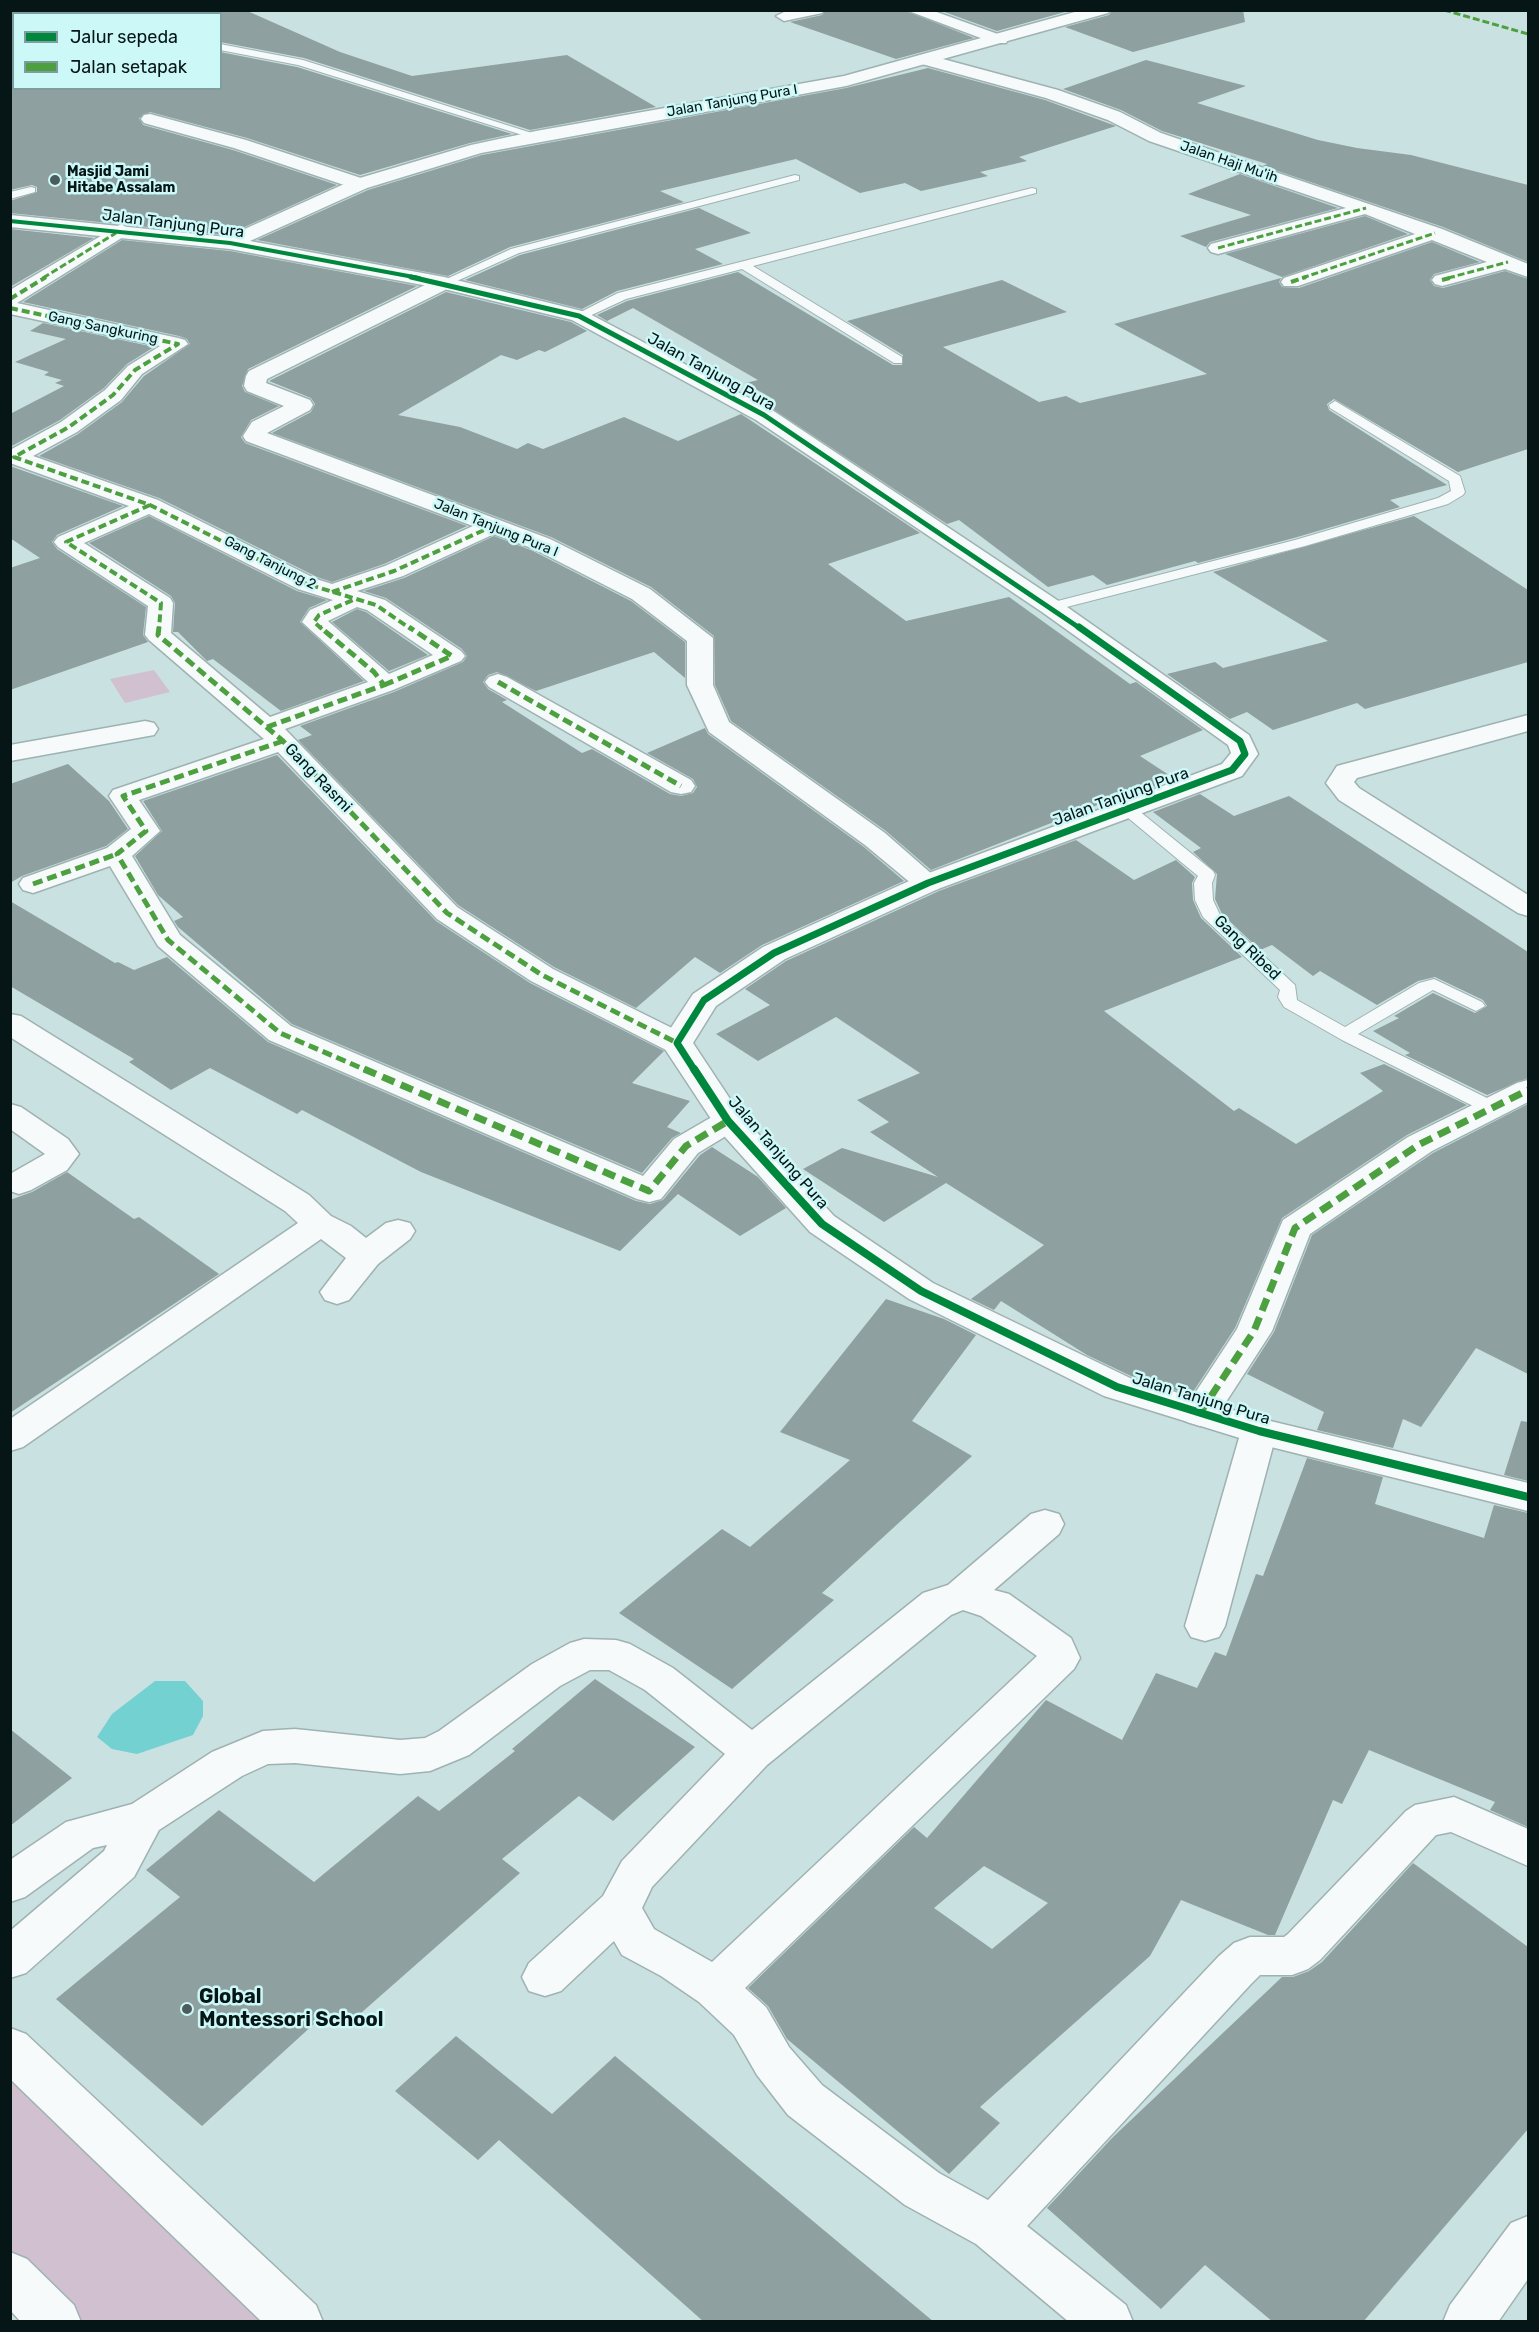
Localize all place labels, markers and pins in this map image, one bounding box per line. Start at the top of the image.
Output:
place label: Masjid Jami Hitabe Assalam [67,164,175,196]
marker: Masjid Jami Hitabe Assalam [48,173,62,187]
place label: Global Montessori School [199,1985,383,2032]
marker: Global Montessori School [180,2002,194,2016]

